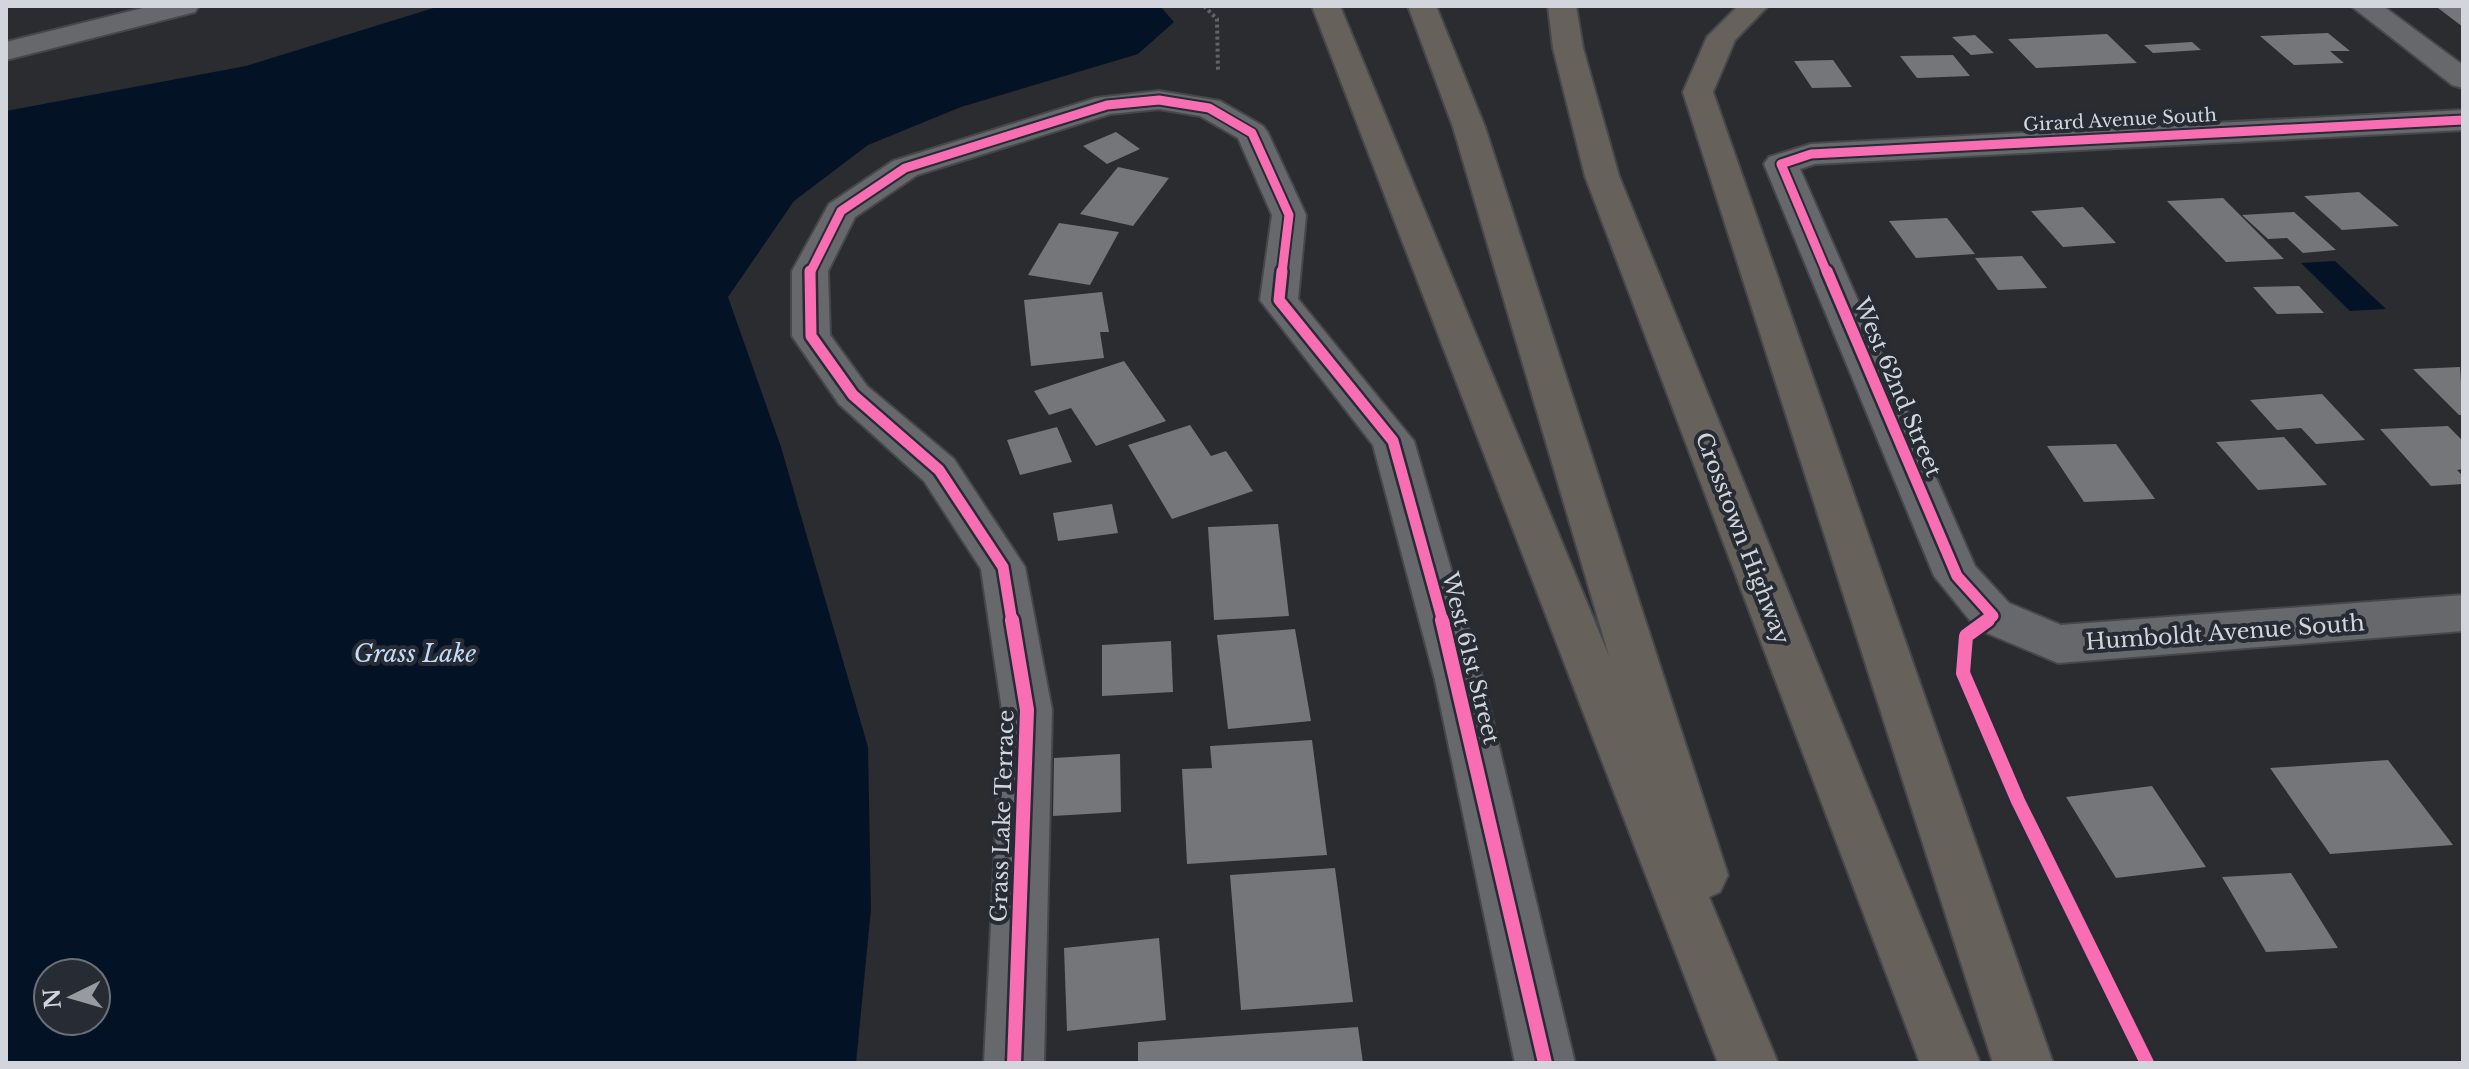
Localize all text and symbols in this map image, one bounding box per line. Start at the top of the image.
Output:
street label: Girard Avenue South [2023,104,2217,136]
street label: West 62nd Street [1847,293,1948,481]
street label: Crosstown Highway [1690,428,1795,648]
street label: West 61st Street [1436,568,1505,748]
street label: Humboldt Avenue South [2085,609,2365,656]
water label: Grass Lake [354,639,476,668]
street label: Grass Lake Terrace [985,709,1020,923]
north arrow [32,957,112,1037]
text: N [38,987,67,1010]

